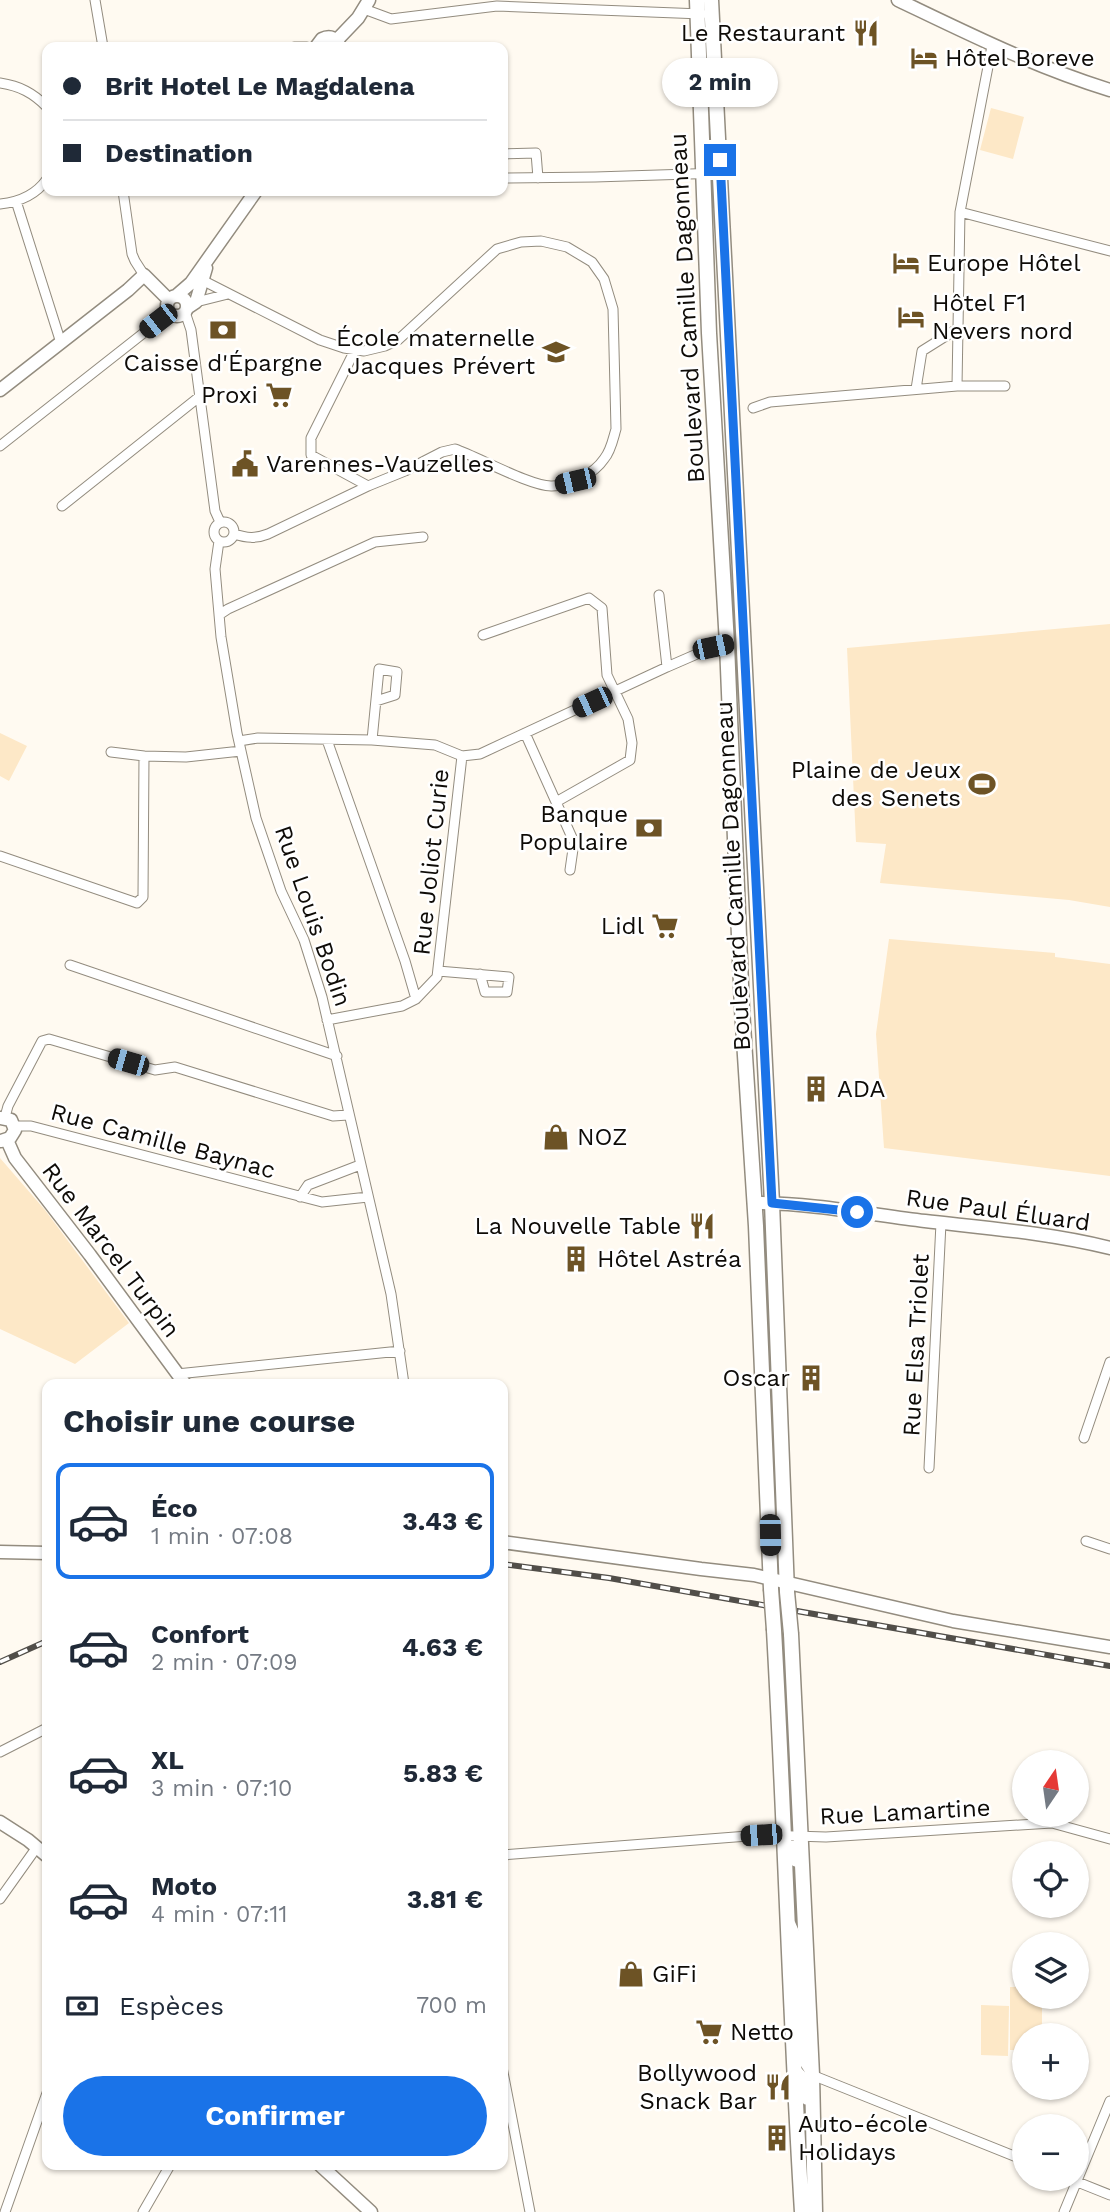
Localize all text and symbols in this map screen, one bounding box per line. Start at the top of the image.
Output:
restaurant icon: Le Restaurant [851,18,881,48]
place label: Le Restaurant [681,19,845,47]
hotel icon: Hôtel Boreve [909,43,939,73]
place label: Hôtel Boreve [945,44,1095,72]
callout: 2 min [662,58,778,108]
text: 2 min [689,69,751,96]
text: Brit Hotel Le Magdalena [105,71,414,101]
street label: Boulevard Camille Dagonneau [664,132,710,484]
text: Destination [105,138,253,168]
route end [704,144,736,176]
hotel icon: Europe Hôtel [891,248,921,278]
place label: Europe Hôtel [927,249,1081,277]
place label: Hôtel F1 Nevers nord [932,289,1073,345]
car [135,300,182,342]
hotel icon: Hôtel F1 Nevers nord [896,302,926,332]
bank icon: Caisse d'Épargne [208,315,238,345]
place label: École maternelle Jacques Prévert [336,324,535,380]
school or university icon: École maternelle Jacques Prévert [541,337,571,367]
place label: Caisse d'Épargne [123,349,323,377]
supermarket icon: Proxi [264,380,294,410]
place label: Proxi [201,381,258,409]
public building icon: Varennes-Vauzelles [230,449,260,479]
place label: Varennes-Vauzelles [266,450,494,478]
car [553,466,598,496]
car [691,632,736,662]
car [569,684,616,720]
street label: Boulevard Camille Dagonneau [710,700,756,1052]
place label: Plaine de Jeux des Senets [791,756,961,812]
street label: Rue Joliot Curie [407,767,455,957]
sports icon: Plaine de Jeux des Senets [967,769,997,799]
place label: Banque Populaire [519,800,628,856]
bank icon: Banque Populaire [634,813,664,843]
street label: Rue Louis Bodin [269,822,357,1010]
supermarket icon: Lidl [650,911,680,941]
place label: Lidl [601,912,645,940]
car [105,1046,152,1078]
building icon: ADA [801,1074,831,1104]
place label: ADA [837,1075,886,1103]
street label: Rue Camille Baynac [48,1098,278,1184]
shop icon: NOZ [541,1122,571,1152]
place label: NOZ [577,1123,627,1151]
street label: Rue Marcel Turpin [36,1157,186,1343]
street label: Rue Paul Éluard [904,1183,1092,1237]
route start [841,1196,873,1228]
restaurant icon: La Nouvelle Table [687,1211,717,1241]
place label: La Nouvelle Table [475,1212,681,1240]
building icon: Hôtel Astréa [561,1244,591,1274]
place label: Hôtel Astréa [597,1245,742,1273]
street label: Rue Elsa Triolet [897,1253,935,1437]
building icon: Oscar [796,1363,826,1393]
place label: Oscar [723,1364,790,1392]
text: Choisir une course [63,1402,355,1440]
icon: car [67,1490,130,1553]
text: Éco [151,1493,198,1523]
text: 3.43 € [402,1506,483,1536]
car [760,1514,781,1556]
text: 1 min · 07:08 [151,1523,293,1550]
icon: car [67,1616,130,1679]
text: Confort [151,1619,249,1649]
text: 4.63 € [402,1632,483,1662]
text: 2 min · 07:09 [151,1649,297,1676]
icon: car [67,1742,130,1805]
text: XL [151,1745,184,1775]
north arrow [1012,1750,1088,1827]
map controls [1012,1750,1089,2191]
text: 5.83 € [403,1758,483,1788]
text: 3 min · 07:10 [151,1775,292,1802]
street label: Rue Lamartine [819,1794,991,1830]
car [740,1823,783,1847]
button: locate [1012,1841,1089,1918]
icon: car [67,1868,130,1931]
text: Moto [151,1871,217,1901]
text: 3.81 € [407,1884,483,1914]
text: 4 min · 07:11 [151,1901,288,1928]
button: layers [1012,1932,1089,2009]
shop icon: GiFi [616,1959,646,1989]
place label: GiFi [652,1960,697,1988]
icon: cash [63,1987,101,2025]
text: Espèces [119,1991,224,2021]
text: 700 m [416,1992,487,2019]
supermarket icon: Netto [694,2017,724,2047]
place label: Netto [730,2018,794,2046]
button: + [1012,2023,1089,2100]
place label: Bollywood Snack Bar [637,2059,757,2115]
restaurant icon: Bollywood Snack Bar [763,2072,793,2102]
button: Confirmer [63,2076,487,2156]
place label: Auto-école Holidays [798,2110,928,2166]
button: − [1012,2114,1089,2191]
building icon: Auto-école Holidays [762,2123,792,2153]

